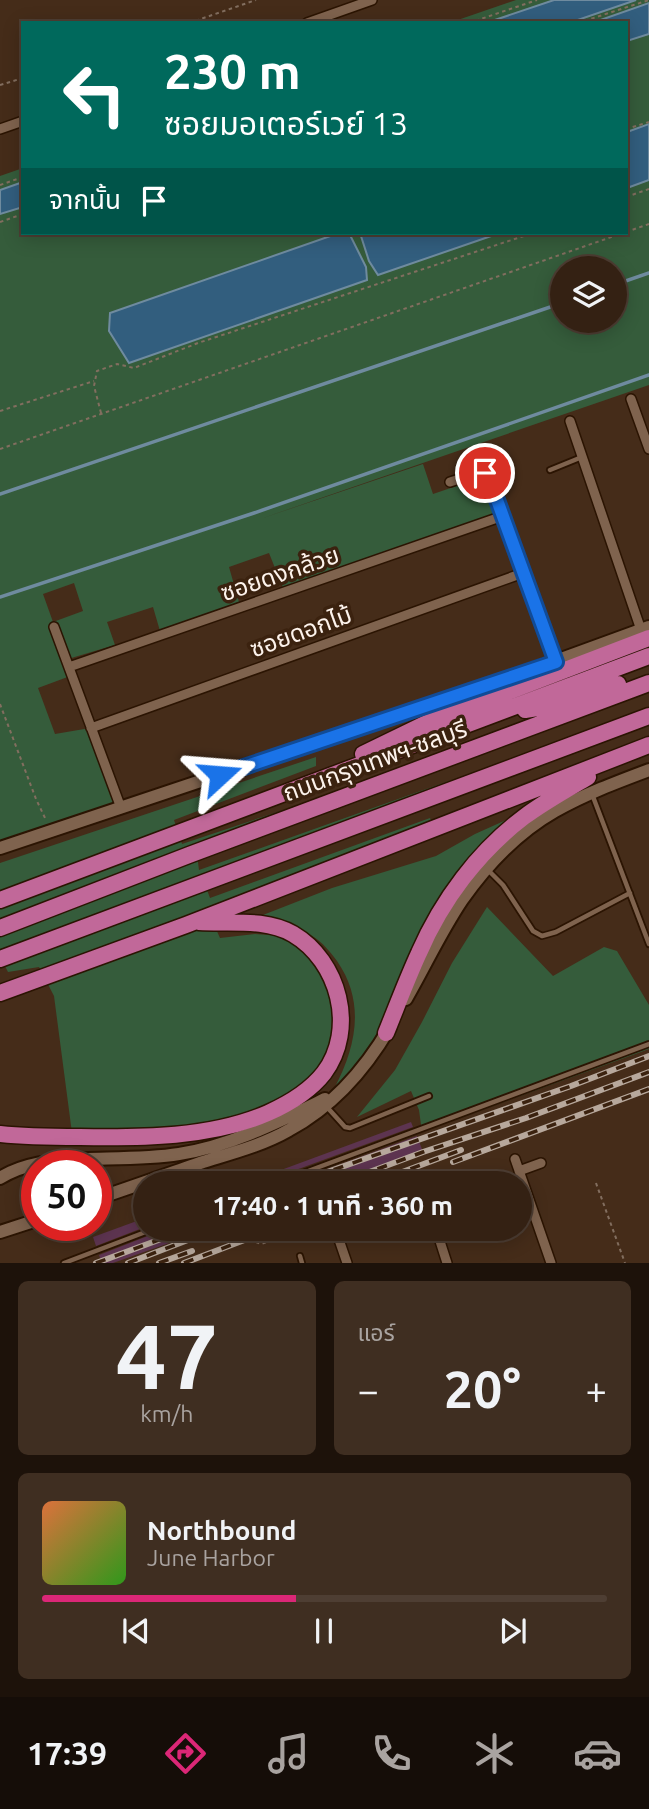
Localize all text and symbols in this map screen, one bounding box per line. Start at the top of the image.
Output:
text: 230 m [164,43,301,98]
icon: left [49,49,140,140]
text: ซอยมอเตอร์เวย์ 13 [164,105,408,141]
icon: arrive [135,182,173,220]
text: จากนั้น [49,185,121,214]
map controls [550,256,627,333]
button: layers [550,256,627,333]
pin [455,443,515,503]
icon: arrive [466,454,504,492]
street label: ซอยดงกล้วย [217,541,342,606]
street label: ซอยดอกไม้ [246,601,355,662]
street label: ถนนกรุงเทพฯ-ชลบุรี [279,715,471,808]
position arrow [183,738,257,812]
speed limit sign: 50 [21,1150,112,1241]
text: 17:40 · 1 นาที · 360 m [212,1191,453,1220]
text: 47 [115,1304,218,1406]
text: แอร์ [358,1320,395,1345]
text: 20° [444,1360,521,1418]
text: − [358,1369,379,1411]
text: + [586,1369,607,1411]
text: km/h [140,1401,193,1426]
text: Northbound [147,1516,296,1545]
text: June Harbor [147,1545,275,1570]
icon: previous [117,1612,155,1650]
icon: pause [305,1612,343,1650]
icon: next [494,1612,532,1650]
icon: directions [161,1729,210,1778]
icon: music [264,1729,313,1778]
icon: phone [367,1729,416,1778]
icon: climate [470,1729,519,1778]
icon: car [573,1729,622,1778]
text: 17:39 [27,1735,107,1771]

